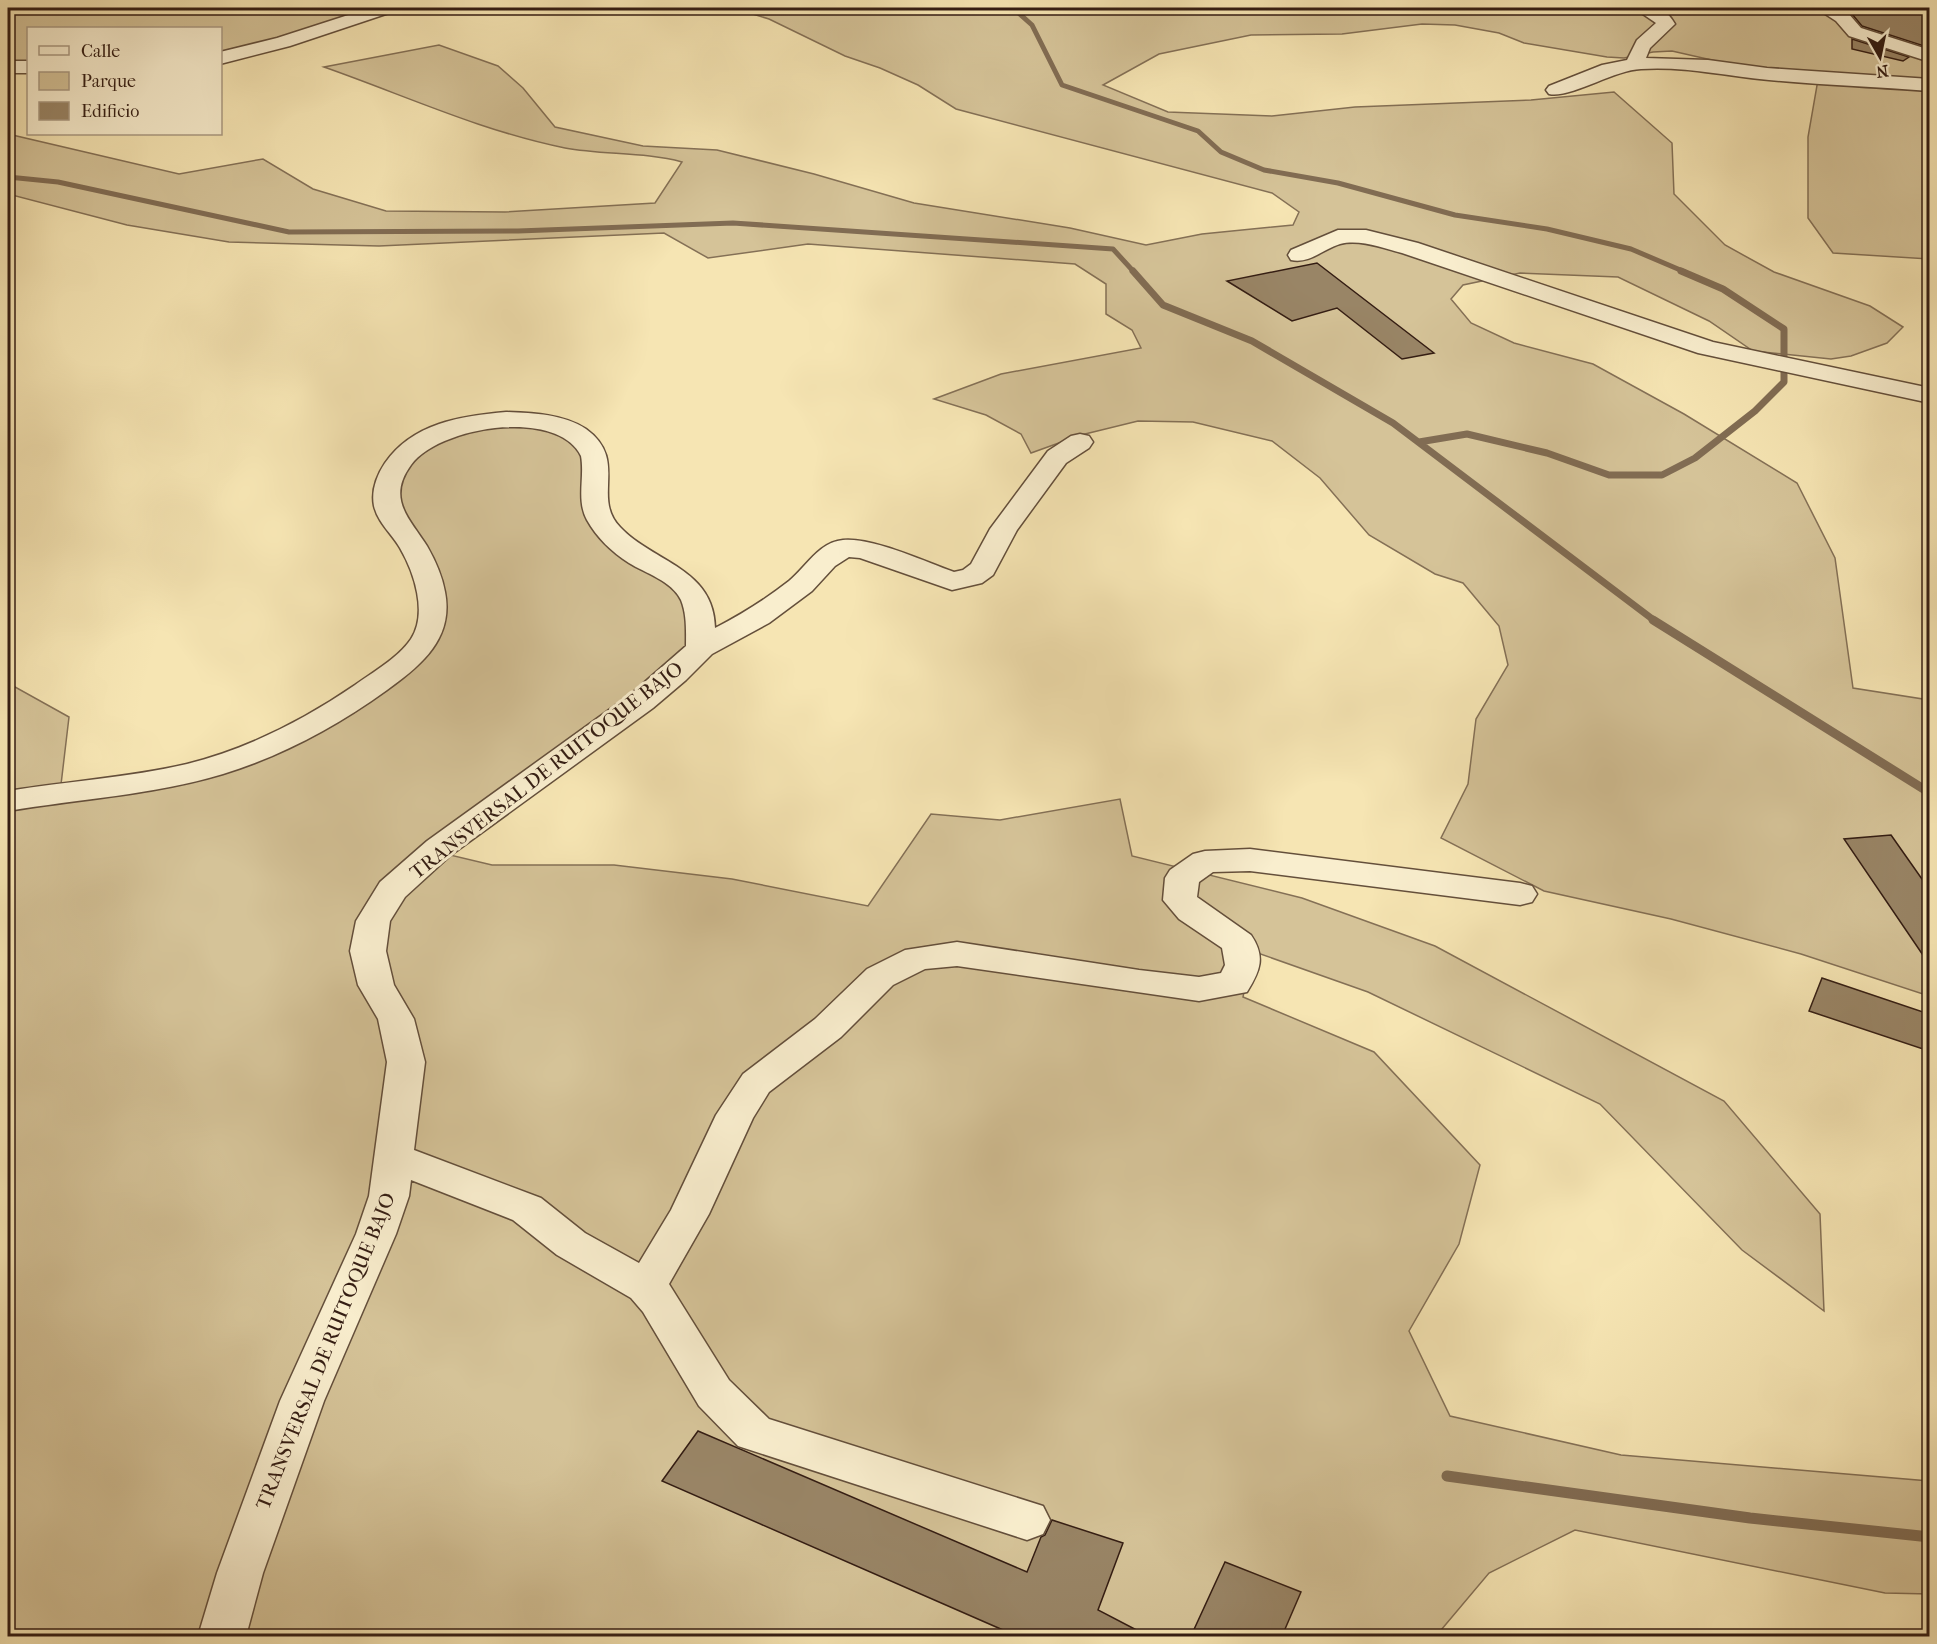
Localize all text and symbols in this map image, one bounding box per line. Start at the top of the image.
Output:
legend [27,27,222,135]
north arrow [1850,27,1910,87]
text: Calle [81,41,120,62]
text: N [1874,61,1890,82]
text: Parque [81,71,136,92]
text: Edificio [81,101,139,122]
street label: TRANSVERSAL DE RUITOQUE BAJO [405,657,687,884]
street label: TRANSVERSAL DE RUITOQUE BAJO [251,1189,400,1513]

